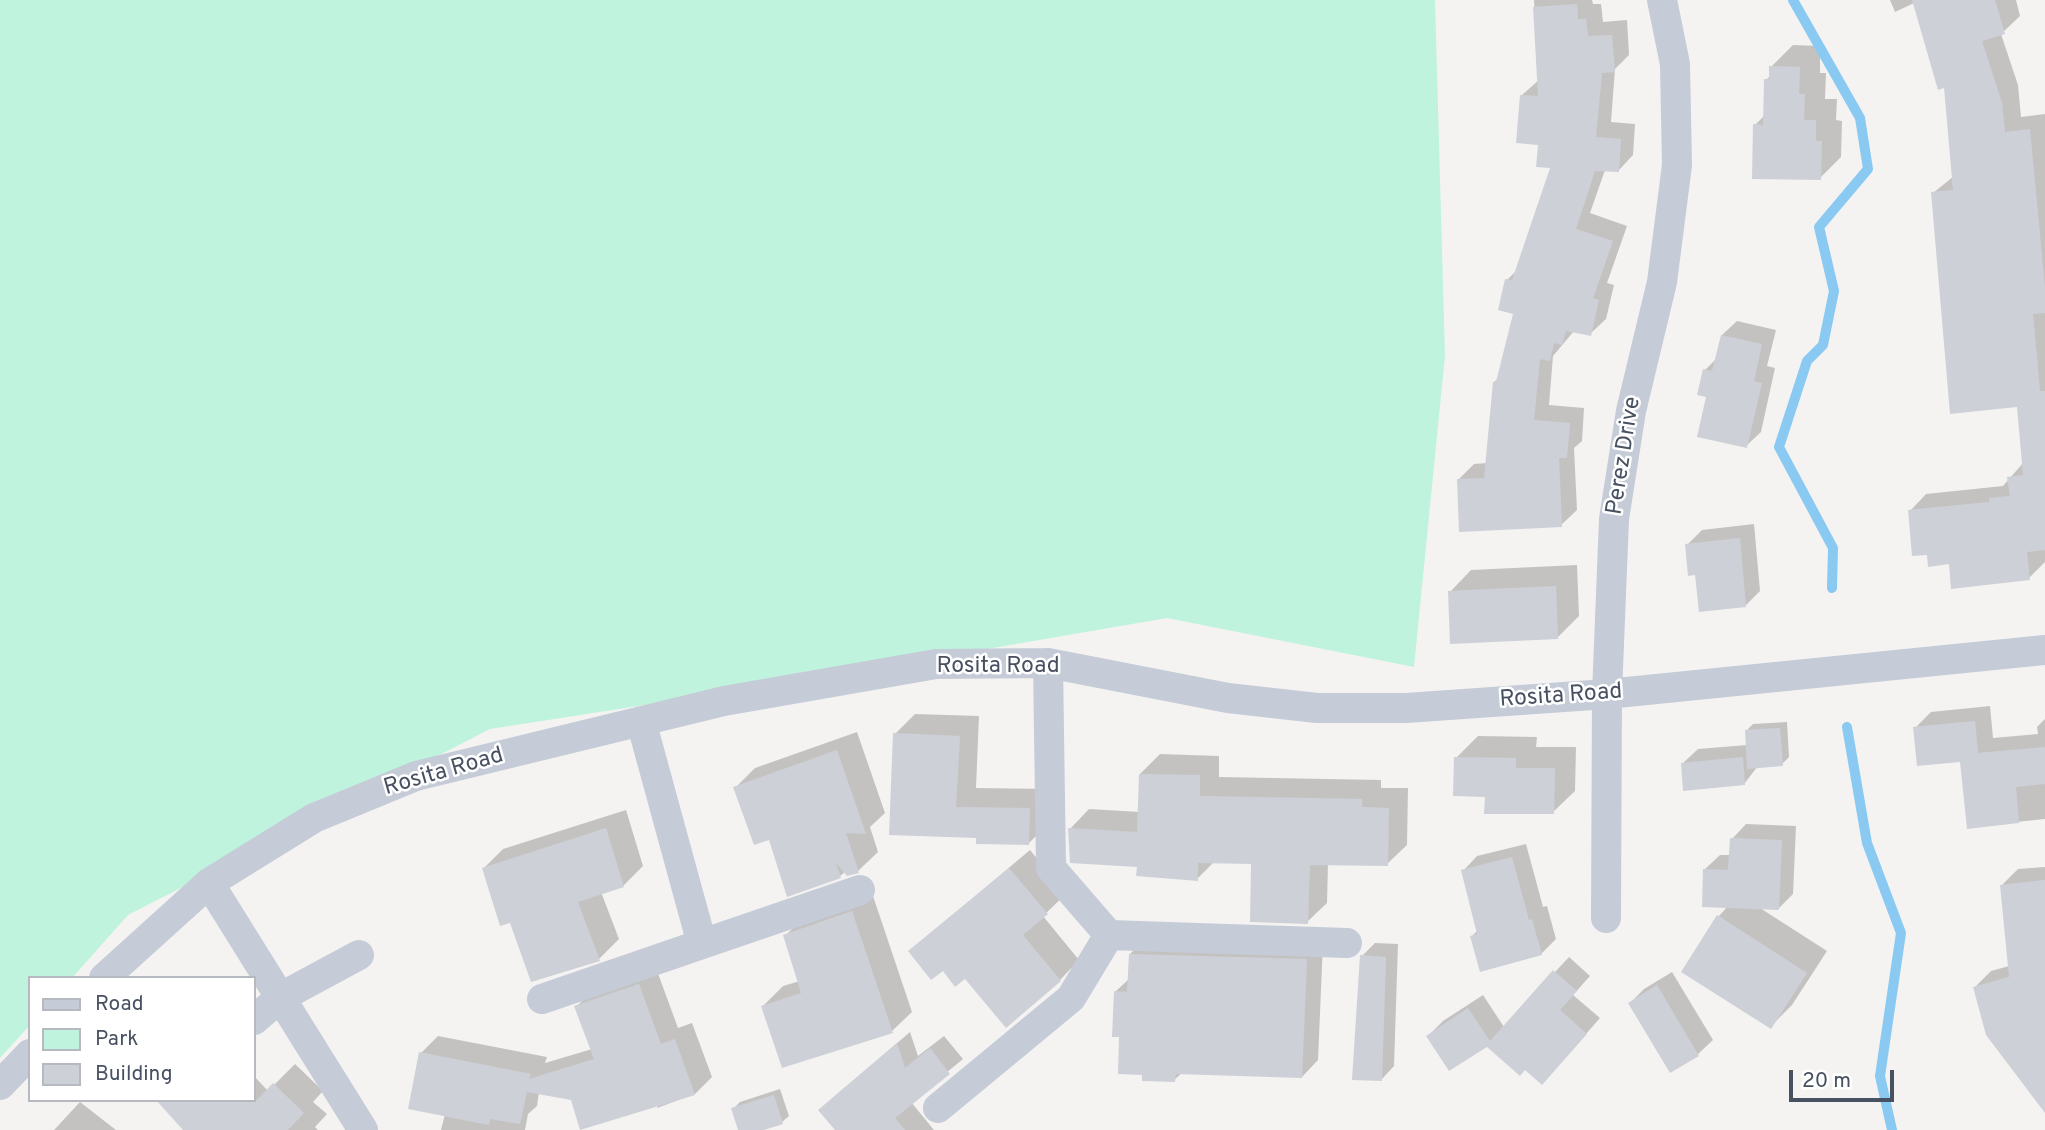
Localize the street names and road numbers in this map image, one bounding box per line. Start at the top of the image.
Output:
street label: Perez Drive [1602,395,1648,517]
street label: Rosita Road [936,653,1060,681]
street label: Rosita Road [1499,679,1623,715]
street label: Rosita Road [381,743,507,803]

